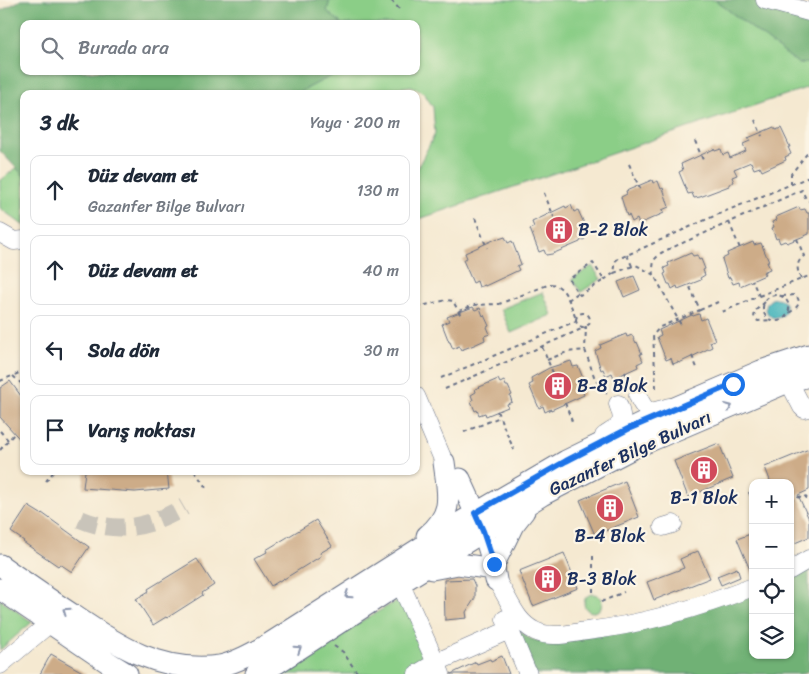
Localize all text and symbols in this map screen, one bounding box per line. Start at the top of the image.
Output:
search box [20,20,420,75]
text: Burada ara [78,31,169,64]
icon: search [38,34,66,62]
text: 3 dk [40,104,79,142]
text: Yaya · 200 m [310,108,400,137]
text: Düz devam et [88,159,199,192]
icon: ahead [41,176,69,204]
text: 130 m [357,176,399,205]
text: Gazanfer Bilge Bulvarı [88,192,245,221]
place label: B-2 Blok [578,214,649,246]
building icon: B-2 Blok [544,215,574,245]
text: Düz devam et [88,254,199,287]
icon: ahead [41,256,69,284]
text: 40 m [362,256,399,285]
text: Sola dön [88,334,159,367]
icon: left [41,336,69,364]
text: 30 m [364,336,399,365]
place label: B-8 Blok [577,370,648,402]
building icon: B-8 Blok [543,371,573,401]
route start [722,373,745,396]
street label: Gazanfer Bilge Bulvarı [543,401,717,505]
one-way arrow [724,403,732,413]
text: Varış noktası [88,414,195,447]
icon: arrive [41,416,69,444]
building icon: B-1 Blok [689,455,719,485]
map controls [749,479,794,659]
button: + [749,479,794,524]
place label: B-1 Blok [670,482,738,514]
building icon: B-4 Blok [595,493,625,523]
place label: B-4 Blok [574,520,646,552]
button: − [749,524,794,569]
route end [483,553,506,576]
place label: B-3 Blok [567,563,637,595]
building icon: B-3 Blok [533,564,563,594]
button: locate [749,569,794,614]
one-way arrow [344,589,353,598]
one-way arrow [62,608,71,617]
button: layers [749,614,794,659]
one-way arrow [293,646,302,656]

